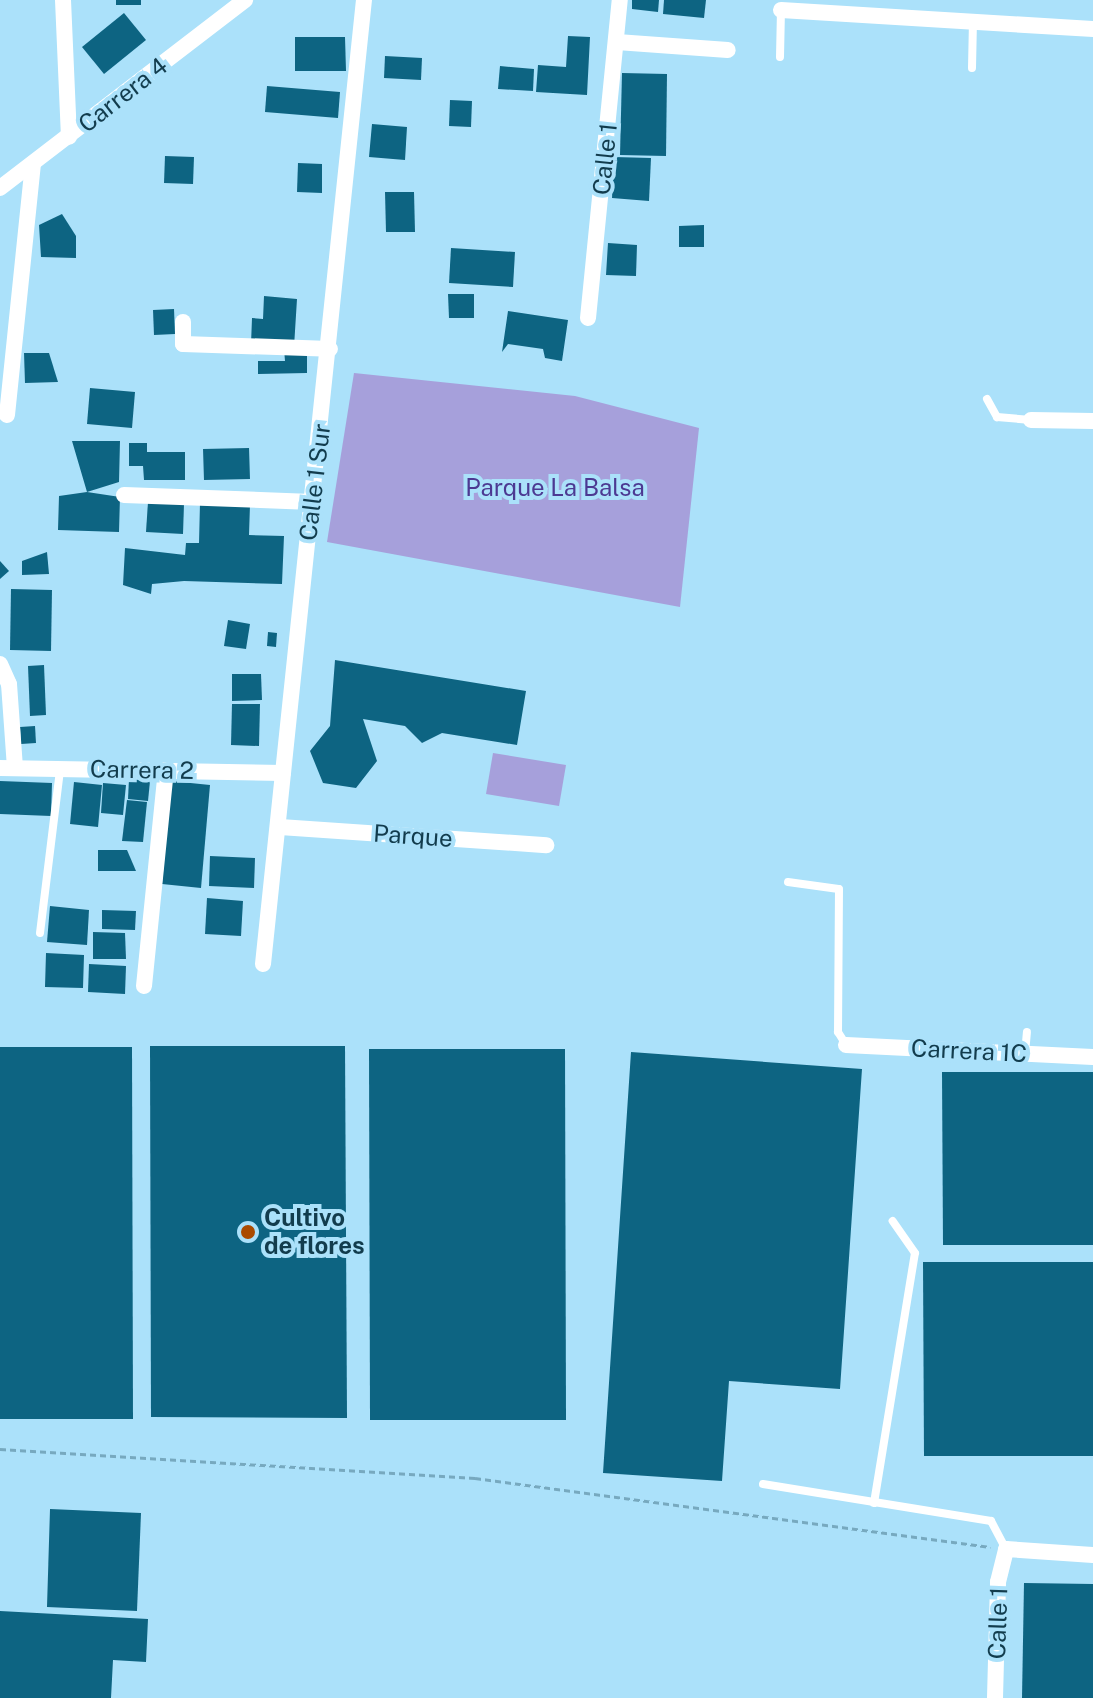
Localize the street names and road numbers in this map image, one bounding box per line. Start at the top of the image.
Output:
street label: Carrera 4 [73,51,173,139]
street label: Calle 1 [587,121,623,197]
street label: Calle 1 Sur [294,422,336,542]
street label: Carrera 2 [90,755,194,785]
street label: Parque [372,819,454,853]
street label: Carrera 1C [910,1034,1028,1068]
street label: Calle 1 [982,1586,1014,1660]

